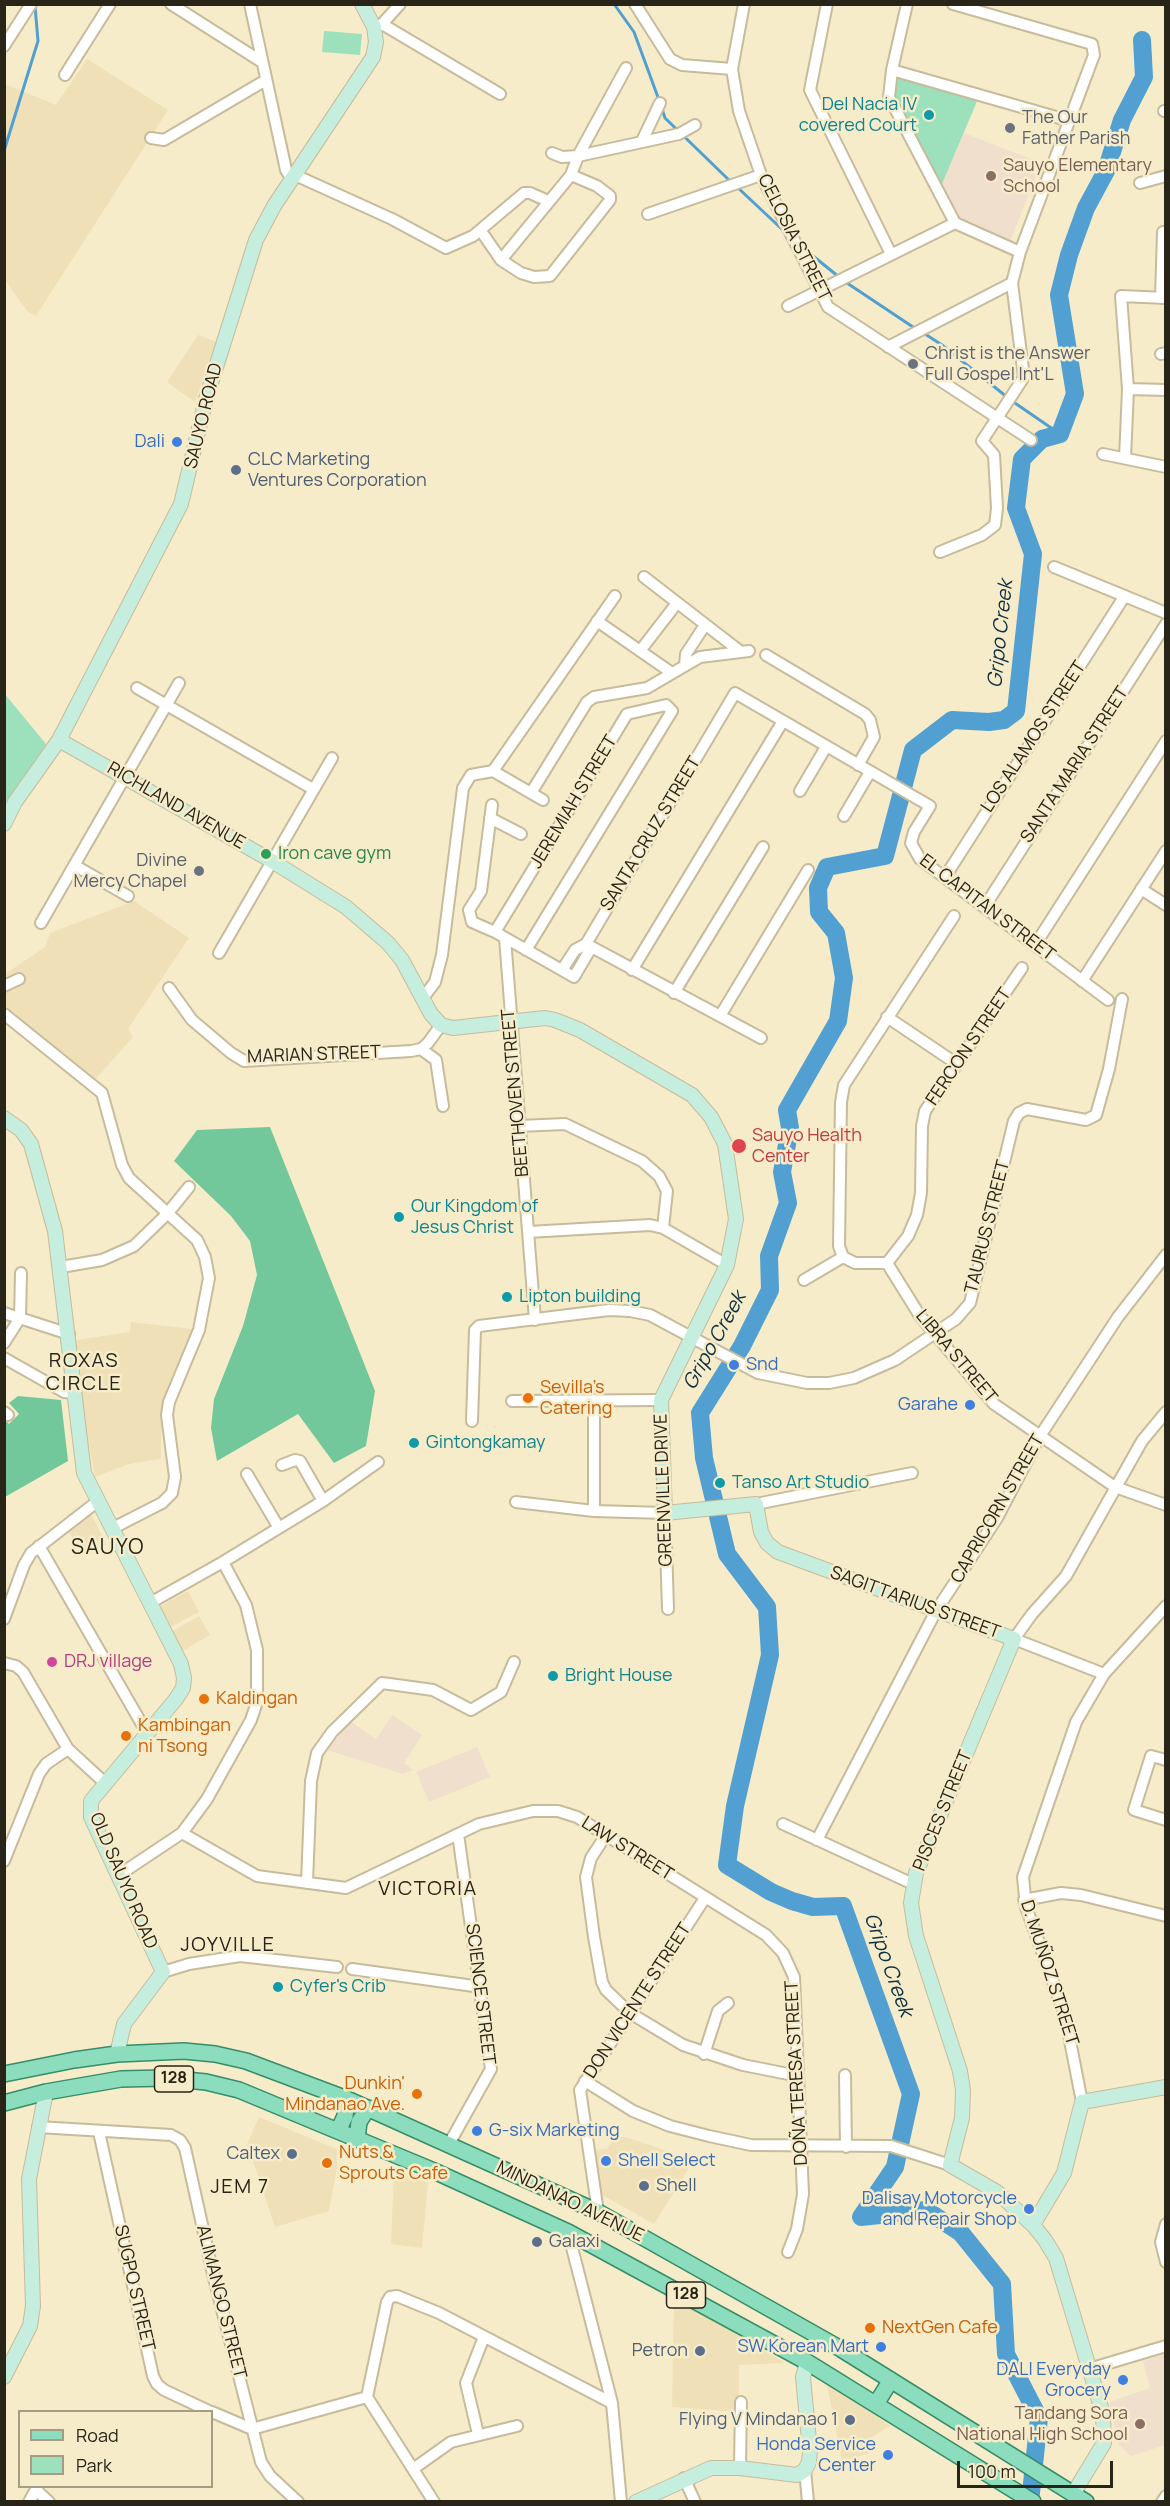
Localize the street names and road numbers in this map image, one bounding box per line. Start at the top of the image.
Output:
street label: CELOSIA STREET [753,171,835,305]
street label: SAUYO ROAD [180,361,228,471]
street label: LOS ALAMOS STREET [977,657,1091,817]
street label: SANTA MARIA STREET [1016,683,1134,847]
street label: JEREMIAH STREET [526,732,622,872]
street label: SANTA CRUZ STREET [596,753,706,915]
street label: RICHLAND AVENUE [103,758,249,854]
street label: EL CAPITAN STREET [915,850,1059,966]
street label: FERCON STREET [922,984,1016,1110]
street label: BEETHOVEN STREET [498,1008,534,1178]
street label: MARIAN STREET [247,1042,381,1068]
street label: TAURUS STREET [961,1158,1015,1296]
street label: LIBRA STREET [911,1306,1001,1408]
street label: GREENVILLE DRIVE [651,1413,677,1567]
street label: CAPRICORN STREET [947,1431,1049,1587]
street label: SAGITTARIUS STREET [827,1562,1003,1644]
street label: PISCES STREET [909,1748,977,1874]
street label: OLD SAUYO ROAD [85,1810,161,1952]
street label: LAW STREET [577,1812,677,1886]
street label: D. MUÑOZ STREET [1015,1898,1083,2048]
street label: DON VICENTE STREET [580,1919,696,2083]
street label: SCIENCE STREET [461,1922,499,2066]
street label: DOÑA TERESA STREET [781,1980,813,2166]
road number: 128 [154,2066,194,2092]
street label: MINDANAO AVENUE [493,2157,647,2247]
street label: SUGPO STREET [109,2223,159,2353]
street label: ALIMANGO STREET [191,2223,251,2381]
road number: 128 [666,2282,706,2308]

